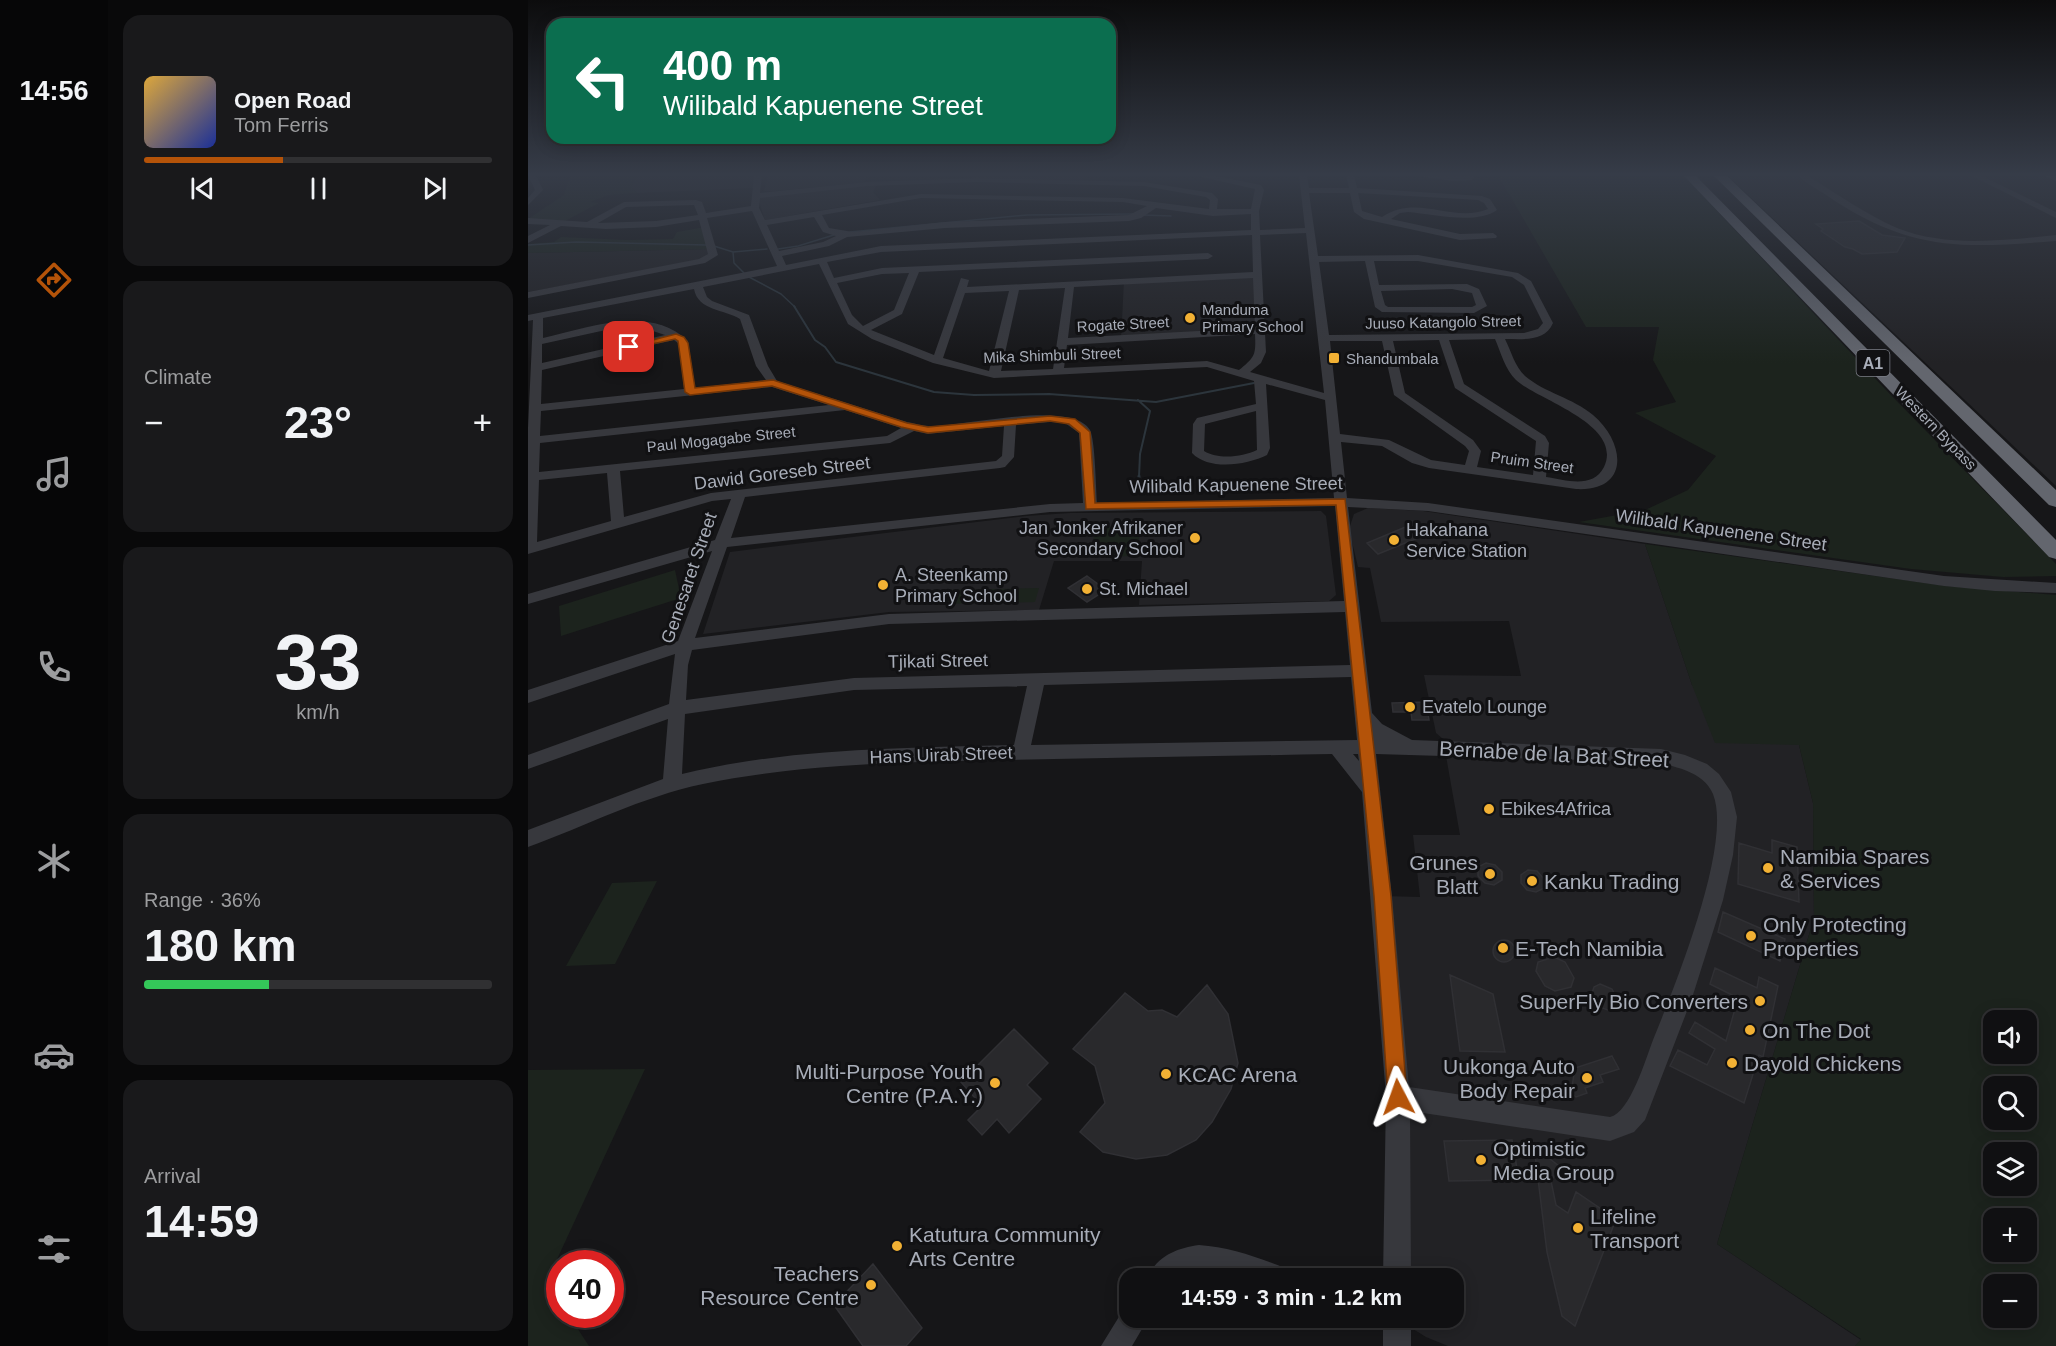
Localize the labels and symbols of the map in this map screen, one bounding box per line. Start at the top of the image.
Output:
place label: Manduma Primary School [1202,301,1304,335]
marker: Manduma Primary School [1183,311,1197,325]
street label: Juuso Katangolo Street [1365,312,1522,332]
street label: Rogate Street [1076,313,1170,335]
pin [603,321,654,372]
street label: Mika Shimbuli Street [983,344,1122,366]
place label: Shandumbala [1346,350,1439,367]
road number: A1 [1856,350,1890,376]
marker: Shandumbala [1327,351,1341,365]
street label: Western Bypass [1892,383,1980,473]
street label: Paul Mogagabe Street [646,423,797,455]
street label: Pruim Street [1490,448,1575,476]
street label: Dawid Goreseb Street [693,452,871,494]
street label: Wilibald Kapuenene Street [1129,473,1343,497]
street label: Wilibald Kapuenene Street [1614,505,1828,555]
street label: Genesaret Street [657,510,721,646]
place label: Jan Jonker Afrikaner Secondary School [1019,518,1183,559]
place label: Hakahana Service Station [1406,520,1527,561]
marker: Jan Jonker Afrikaner Secondary School [1188,531,1202,545]
marker: Hakahana Service Station [1387,533,1401,547]
place label: A. Steenkamp Primary School [895,565,1017,606]
marker: A. Steenkamp Primary School [876,578,890,592]
place label: St. Michael [1099,579,1188,599]
marker: St. Michael [1080,582,1094,596]
street label: Tjikati Street [888,650,988,672]
place label: Evatelo Lounge [1422,697,1547,717]
marker: Evatelo Lounge [1403,700,1417,714]
street label: Bernabe de la Bat Street [1439,736,1670,772]
street label: Hans Uirab Street [869,743,1013,767]
place label: Ebikes4Africa [1501,799,1612,819]
marker: Ebikes4Africa [1482,802,1496,816]
place label: Namibia Spares & Services [1780,845,1929,892]
place label: Grunes Blatt [1409,851,1478,898]
marker: Namibia Spares & Services [1761,861,1775,875]
marker: Grunes Blatt [1483,867,1497,881]
place label: Kanku Trading [1544,870,1679,893]
marker: Kanku Trading [1525,874,1539,888]
place label: Only Protecting Properties [1763,913,1907,960]
marker: Only Protecting Properties [1744,929,1758,943]
place label: E-Tech Namibia [1515,937,1664,960]
marker: E-Tech Namibia [1496,941,1510,955]
place label: SuperFly Bio Converters [1519,990,1748,1013]
marker: SuperFly Bio Converters [1753,994,1767,1008]
place label: On The Dot [1762,1019,1870,1042]
marker: On The Dot [1743,1023,1757,1037]
place label: Dayold Chickens [1744,1052,1902,1075]
place label: Uukonga Auto Body Repair [1443,1055,1575,1102]
marker: Dayold Chickens [1725,1056,1739,1070]
place label: Multi-Purpose Youth Centre (P.A.Y.) [795,1060,983,1107]
place label: KCAC Arena [1178,1063,1297,1086]
position arrow [1366,1065,1430,1129]
marker: KCAC Arena [1159,1067,1173,1081]
marker: Uukonga Auto Body Repair [1580,1071,1594,1085]
marker: Multi-Purpose Youth Centre (P.A.Y.) [988,1076,1002,1090]
place label: Optimistic Media Group [1493,1137,1614,1184]
marker: Optimistic Media Group [1474,1153,1488,1167]
place label: Lifeline Transport [1590,1205,1679,1252]
marker: Lifeline Transport [1571,1221,1585,1235]
place label: Katutura Community Arts Centre [909,1223,1101,1270]
marker: Katutura Community Arts Centre [890,1239,904,1253]
speed limit sign: 40 [546,1250,624,1328]
place label: Teachers Resource Centre [700,1262,859,1309]
marker: Teachers Resource Centre [864,1278,878,1292]

